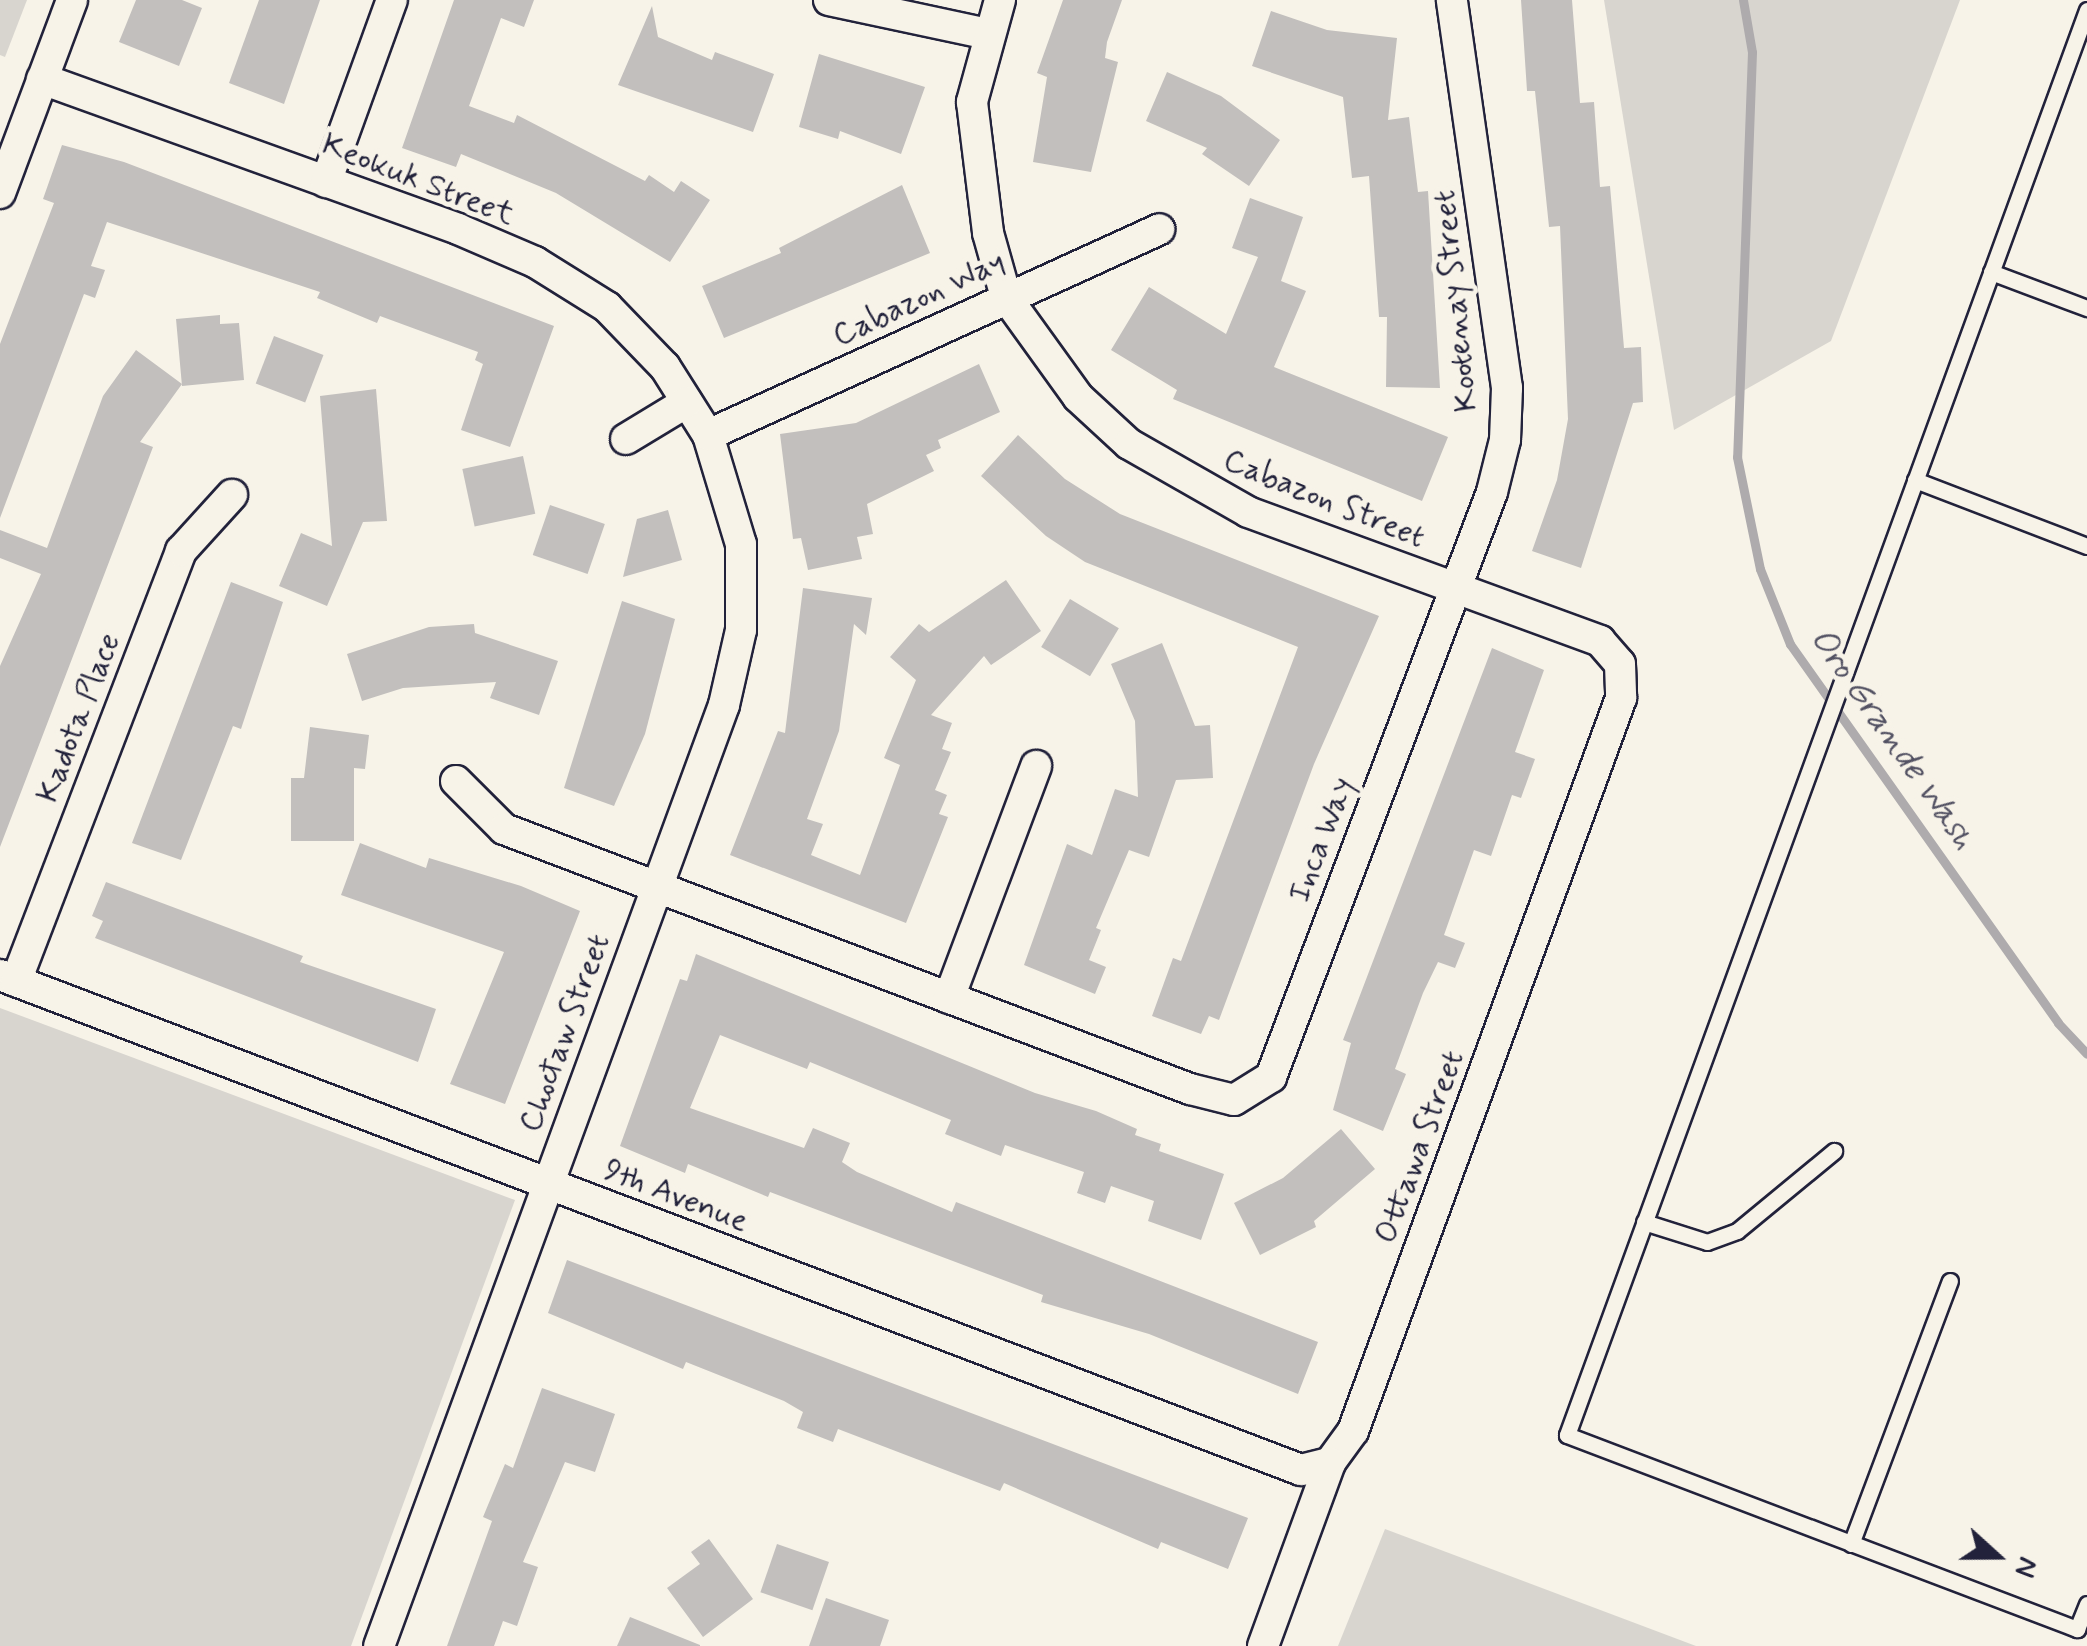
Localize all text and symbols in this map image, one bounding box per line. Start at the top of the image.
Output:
street label: Keokuk Street [316,126,520,234]
street label: Kootenay Street [1425,186,1487,416]
street label: Cabazon Way [825,242,1013,356]
street label: Cabazon Street [1215,440,1433,558]
water label: Oro Grande Wash [1800,619,1986,859]
street label: Kadota Place [29,628,129,808]
street label: Inca Way [1280,771,1364,909]
street label: Choctaw Street [510,926,620,1140]
street label: Ottawa Street [1366,1043,1474,1251]
street label: 9th Avenue [598,1151,754,1241]
north arrow [1947,1506,2047,1606]
text: N [2005,1552,2046,1582]

